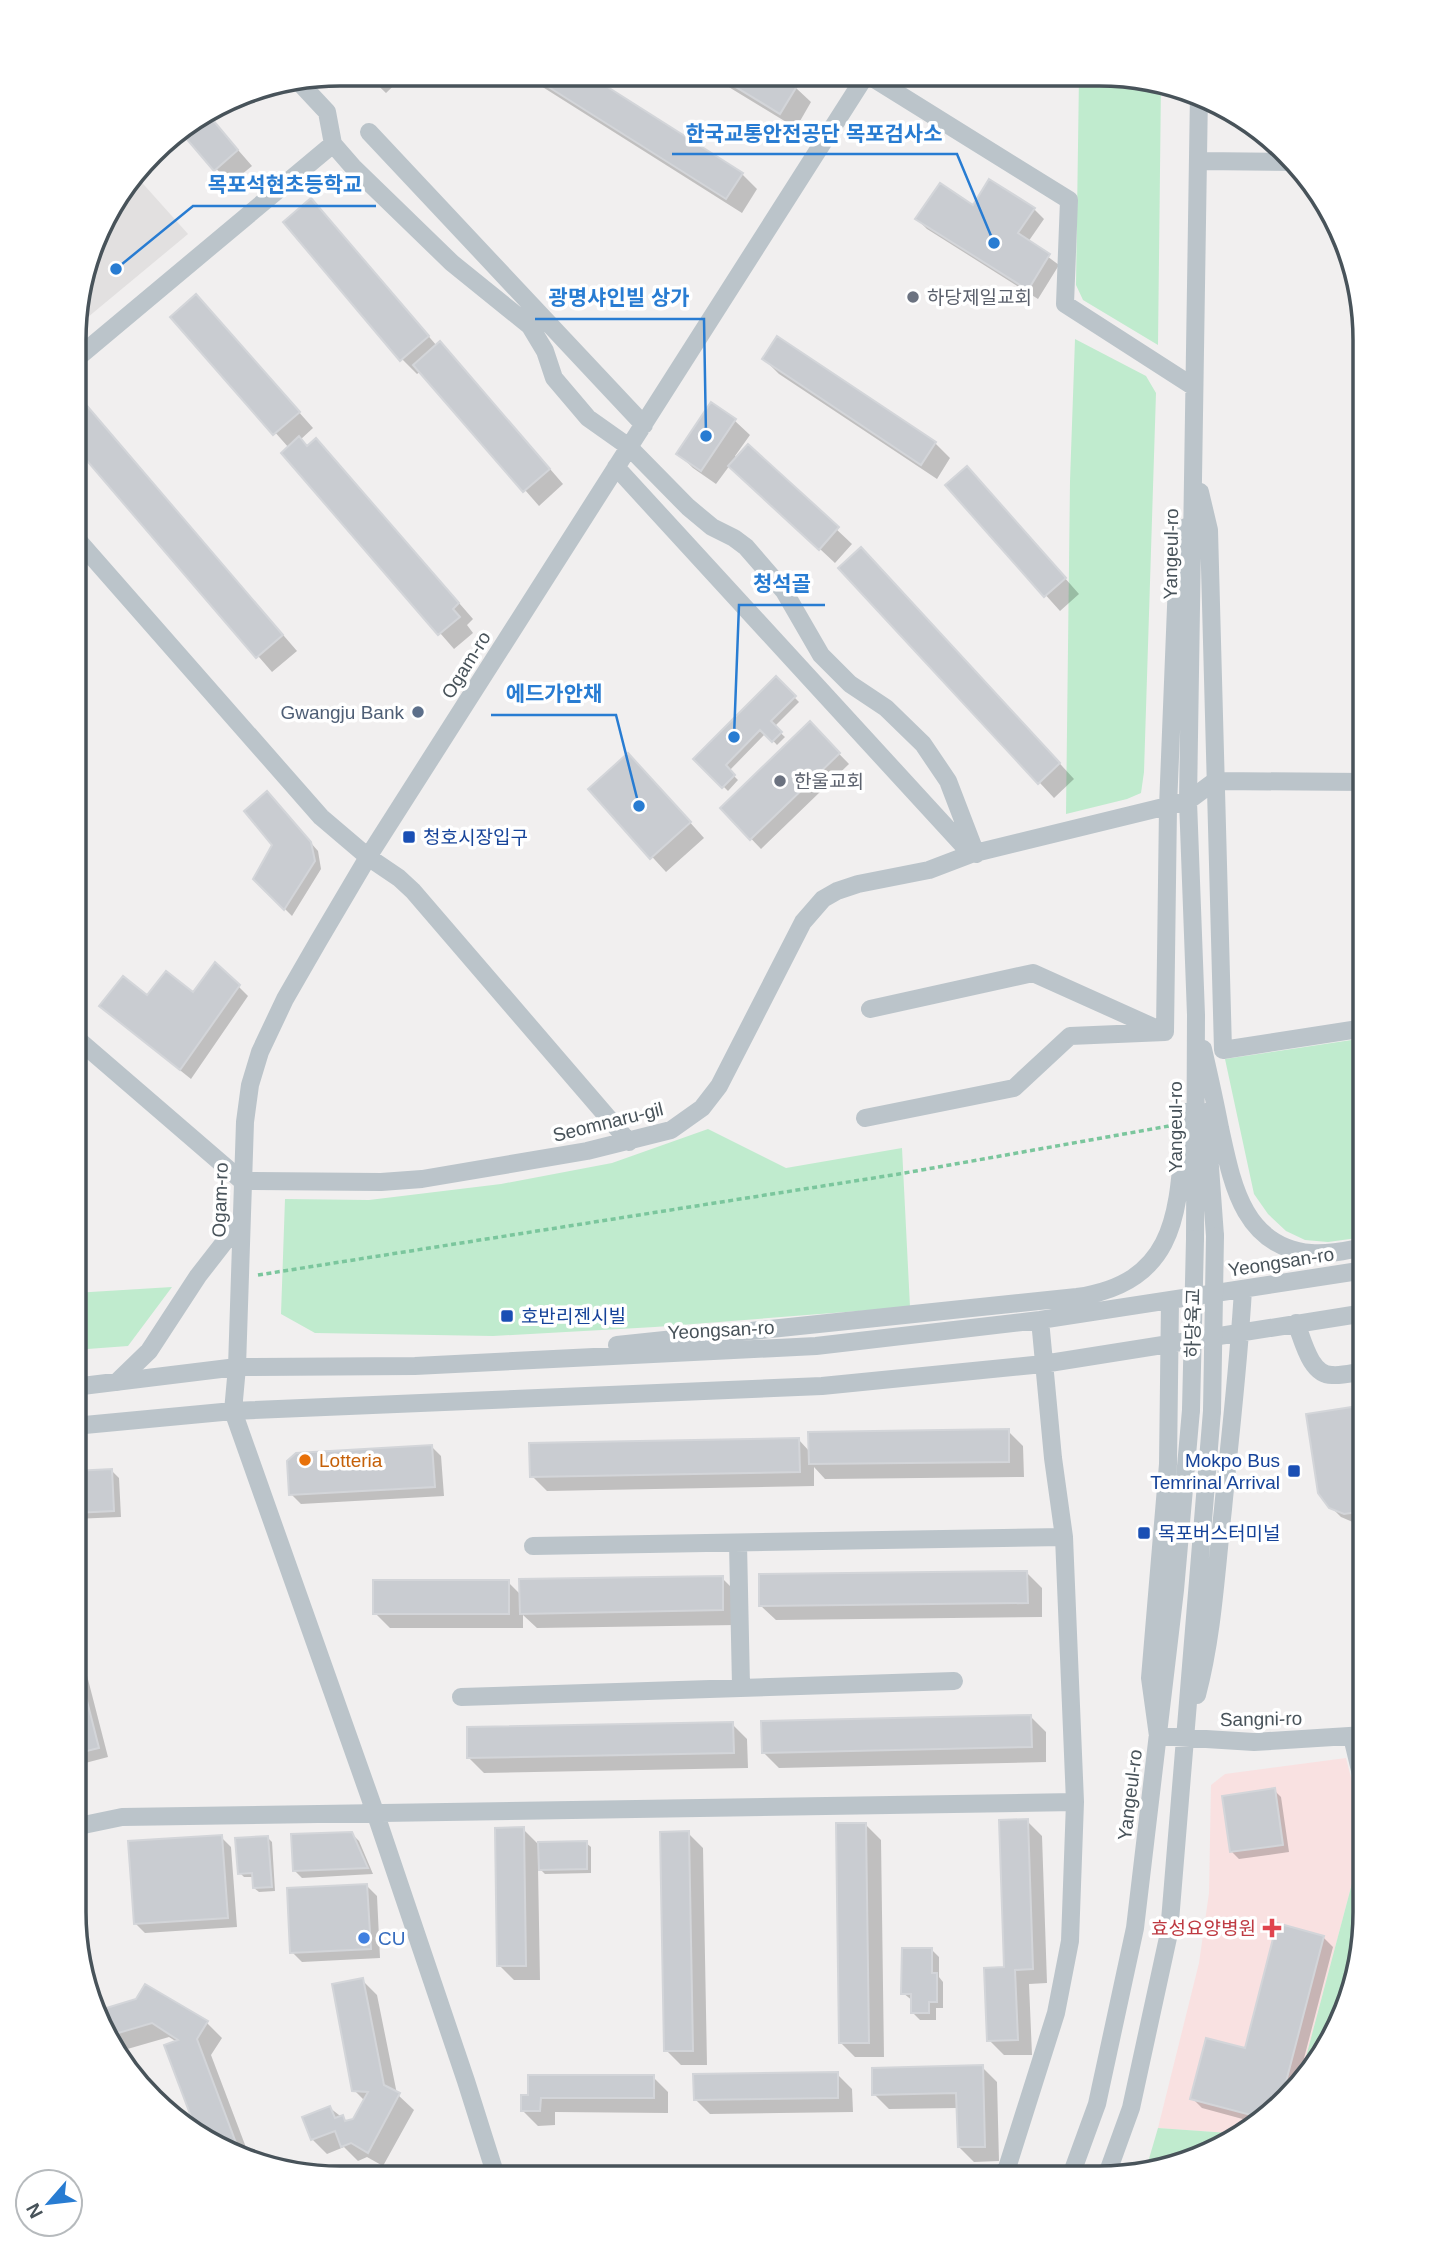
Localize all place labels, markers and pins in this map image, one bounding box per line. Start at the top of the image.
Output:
callout: 한국교통안전공단 목포검사소 [672,112,957,154]
callout: 목포석현초등학교 [193,164,376,206]
callout: 광명샤인빌 상가 [535,277,704,319]
place label: 하당제일교회 [927,287,1032,308]
marker: 하당제일교회 [905,289,921,305]
callout: 청석골 [739,563,825,605]
callout: 에드가안채 [491,673,616,715]
place label: Gwangju Bank [280,702,404,723]
marker: Gwangju Bank [410,704,426,720]
place label: 한울교회 [794,771,864,792]
marker: 한울교회 [772,773,788,789]
place label: 청호시장입구 [423,827,528,848]
marker: 청호시장입구 [401,829,417,845]
place label: 호반리젠시빌 [521,1306,626,1327]
marker: 호반리젠시빌 [499,1308,515,1324]
place label: Lotteria [319,1450,383,1471]
place label: Mokpo Bus Temrinal Arrival [1150,1450,1280,1493]
marker: Lotteria [297,1452,313,1468]
marker: Mokpo Bus Temrinal Arrival [1286,1463,1302,1479]
place label: 목포버스터미널 [1158,1523,1280,1544]
marker: 목포버스터미널 [1136,1525,1152,1541]
place label: 효성요양병원 [1151,1918,1256,1939]
marker: 효성요양병원 [1262,1918,1282,1938]
place label: CU [378,1928,405,1949]
marker: CU [356,1930,372,1946]

